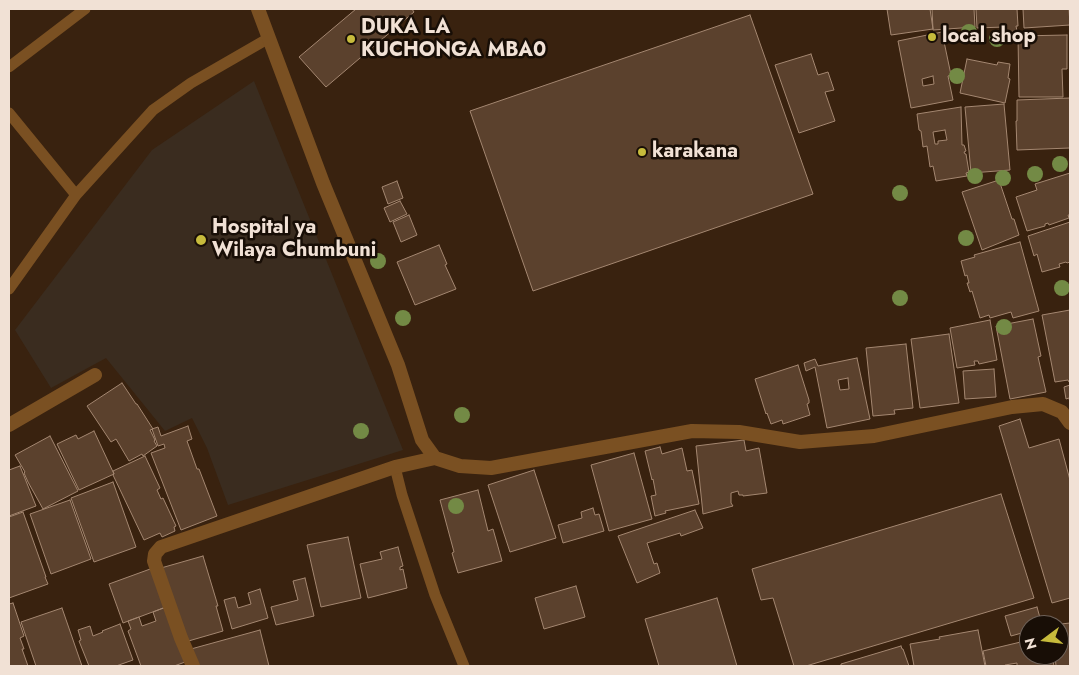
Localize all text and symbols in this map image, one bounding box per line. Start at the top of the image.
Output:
place label: DUKA LA KUCHONGA MBA0 [361,16,546,63]
place label: local shop [942,25,1036,49]
marker: local shop [926,31,938,43]
marker: DUKA LA KUCHONGA MBA0 [345,33,357,45]
place label: karakana [652,140,738,164]
marker: karakana [636,146,648,158]
place label: Hospital ya Wilaya Chumbuni [212,216,376,263]
marker: Hospital ya Wilaya Chumbuni [194,233,208,247]
north arrow [1019,615,1069,665]
text: N [1019,636,1042,652]

